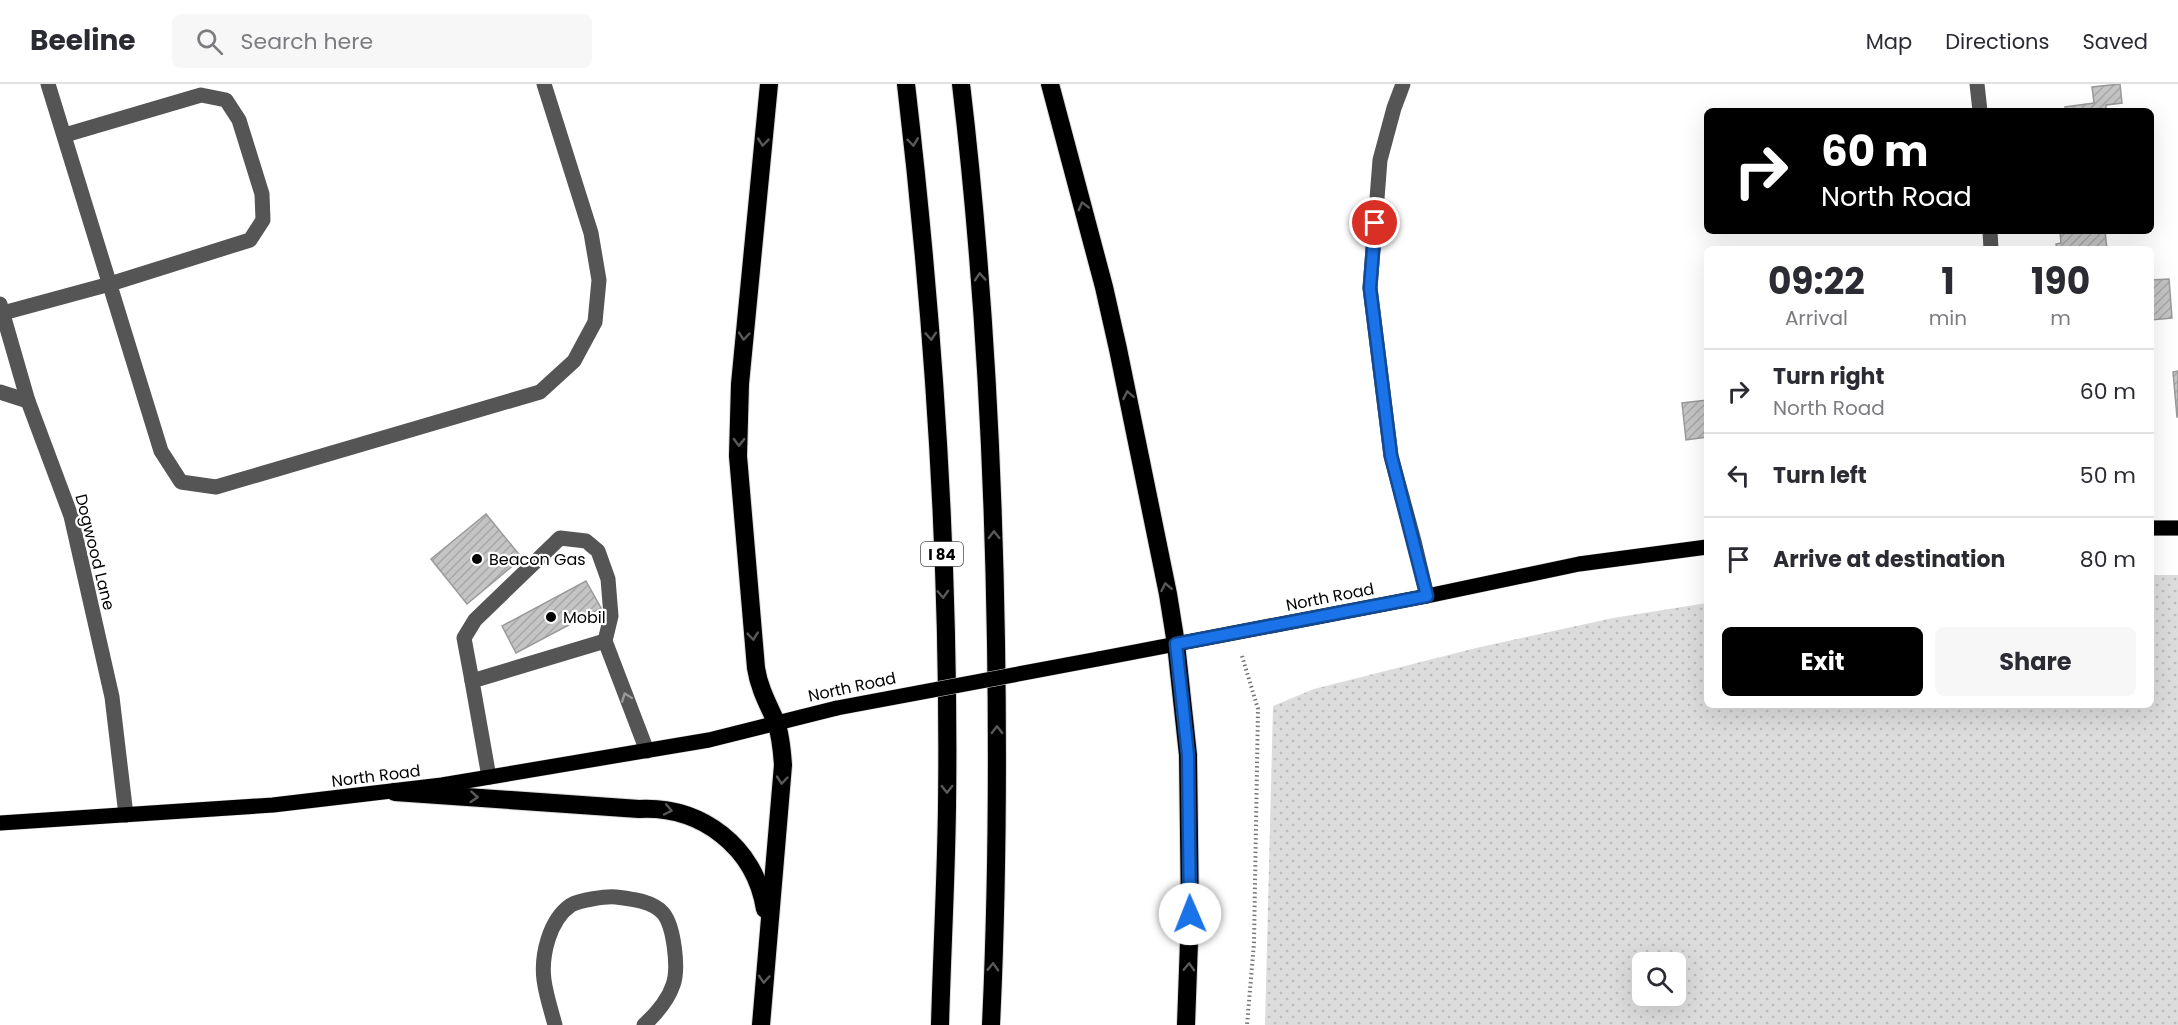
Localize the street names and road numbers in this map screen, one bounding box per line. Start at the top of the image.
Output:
street label: Dogwood Lane [69,492,121,613]
road number: I 84 [921,542,963,566]
street label: North Road [1284,577,1376,617]
street label: North Road [806,666,898,708]
street label: North Road [330,759,422,793]

